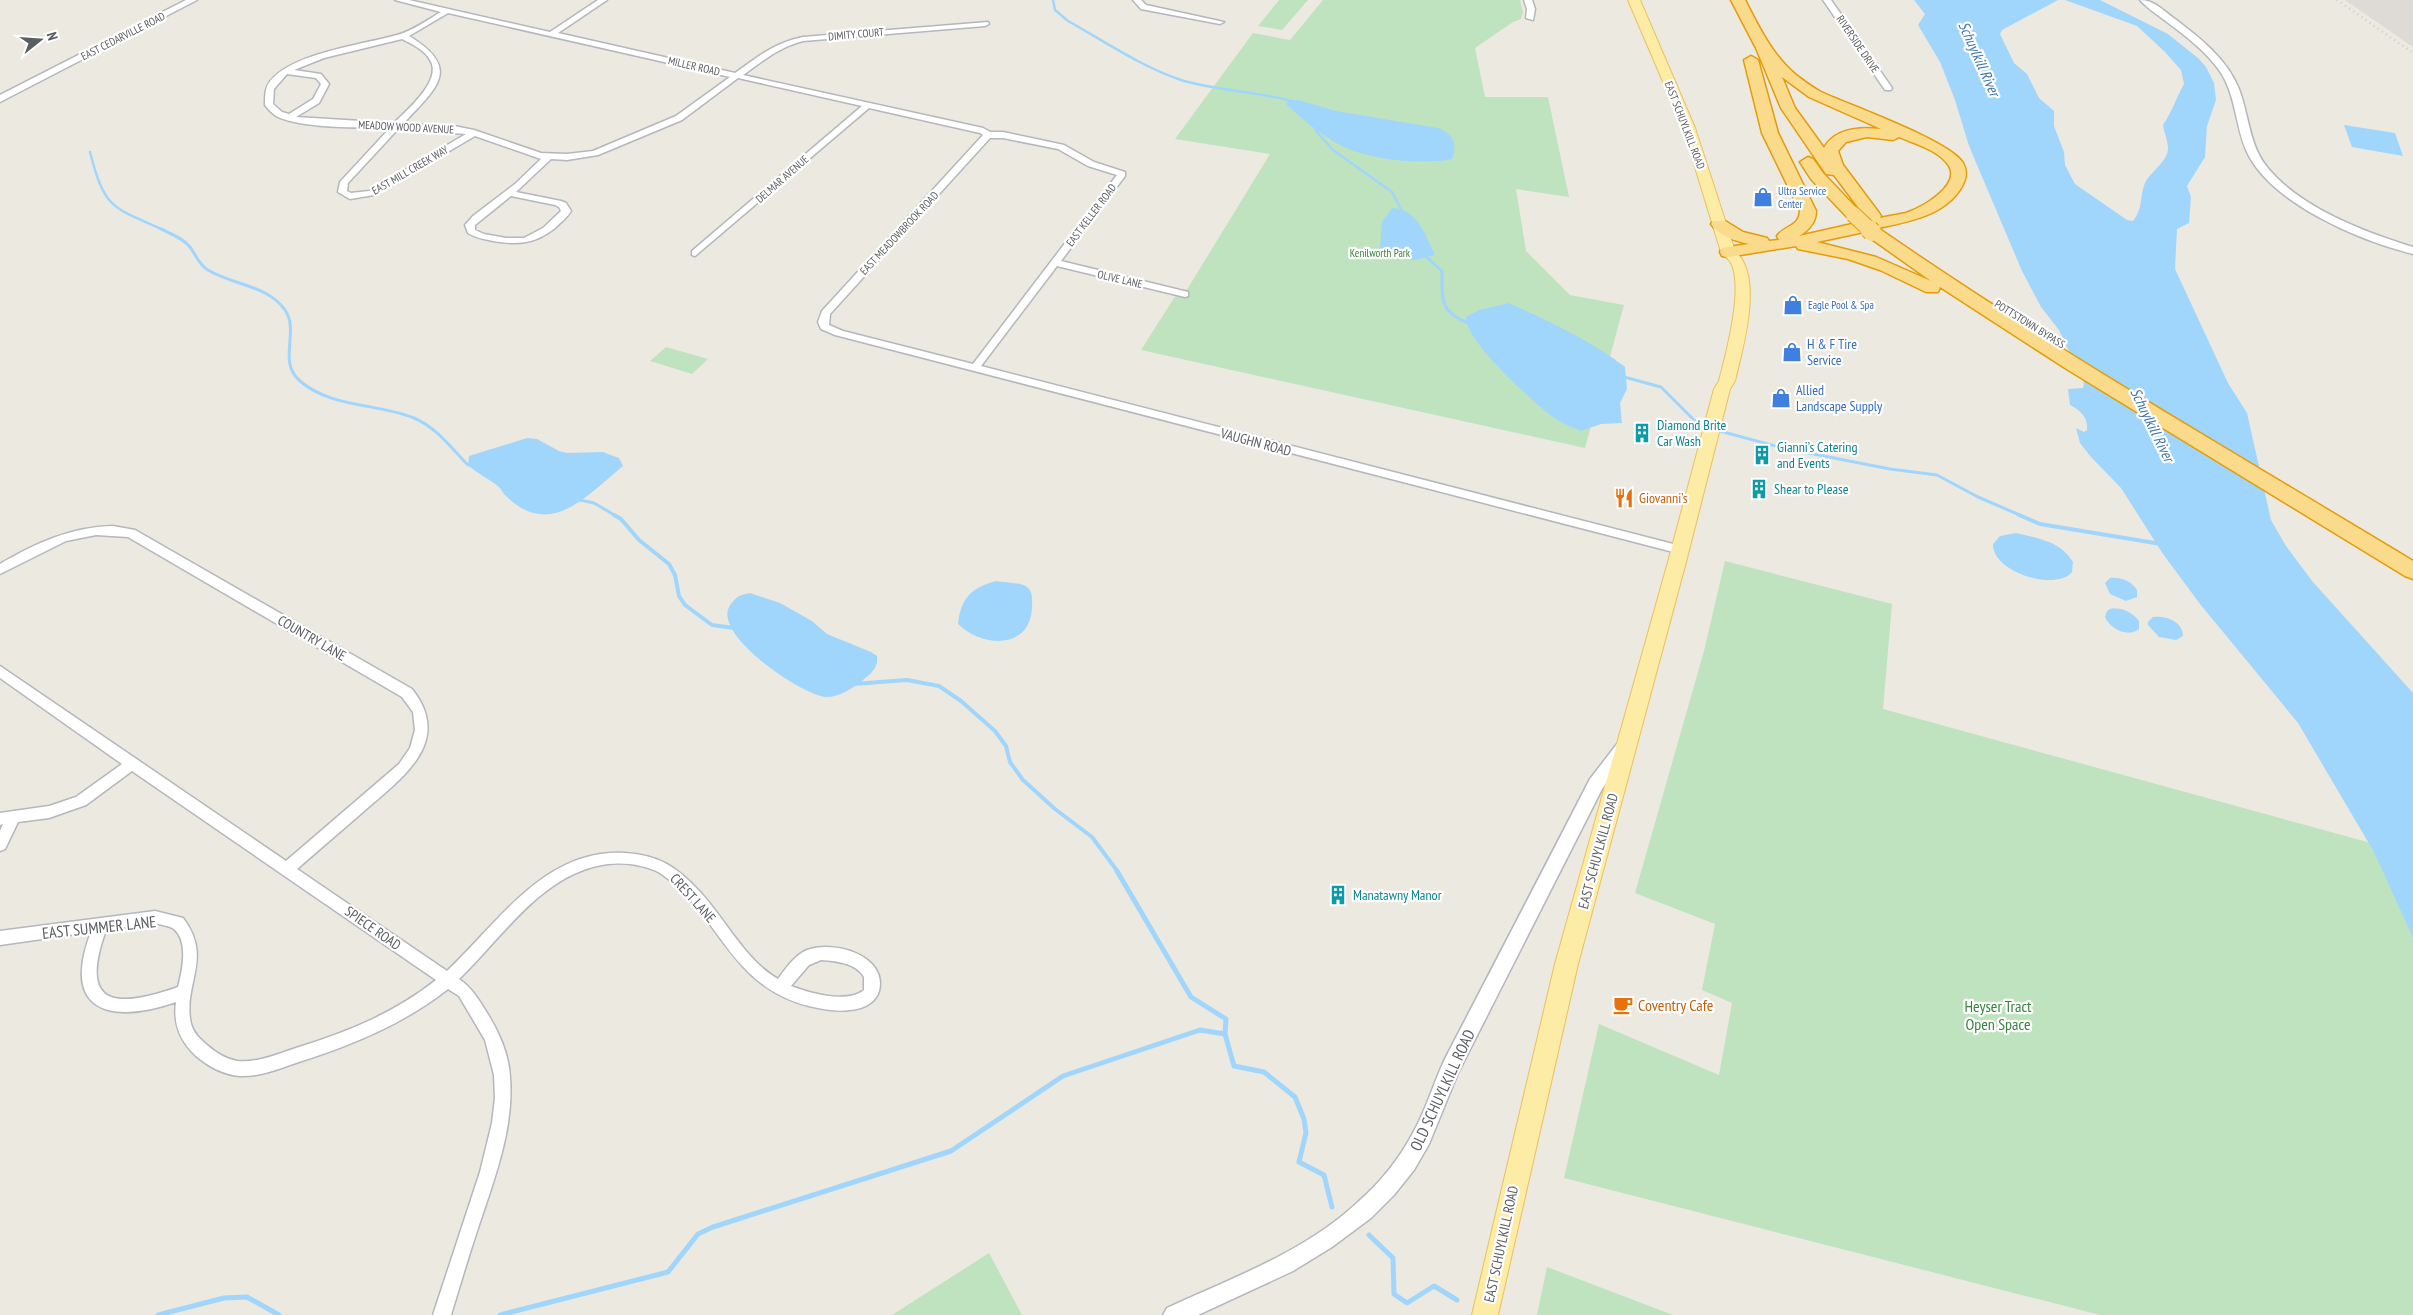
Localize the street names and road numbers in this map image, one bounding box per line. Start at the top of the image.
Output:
street label: EAST CEDARVILLE ROAD [79,9,168,63]
street label: RIVERSIDE DRIVE [1834,13,1883,76]
street label: DIMITY COURT [828,25,885,43]
street label: MILLER ROAD [667,53,722,79]
street label: EAST SCHUYLKILL ROAD [1662,79,1708,171]
street label: MEADOW WOOD AVENUE [358,117,455,137]
street label: EAST MILL CREEK WAY [369,142,451,198]
street label: DELMAR AVENUE [753,152,812,206]
street label: EAST KELLER ROAD [1063,181,1119,249]
street label: EAST MEADOWBROOK ROAD [857,188,941,278]
street label: OLIVE LANE [1096,267,1144,291]
street label: POTTSTOWN BYPASS [1992,297,2068,351]
street label: VAUGHN ROAD [1218,424,1293,460]
street label: COUNTRY LANE [275,611,349,665]
street label: EAST SCHUYLKILL ROAD [1574,791,1622,911]
street label: CREST LANE [666,870,720,926]
street label: SPIECE ROAD [341,902,405,954]
street label: EAST SUMMER LANE [41,911,157,943]
street label: OLD SCHUYLKILL ROAD [1405,1026,1479,1154]
street label: EAST SCHUYLKILL ROAD [1480,1184,1522,1304]

